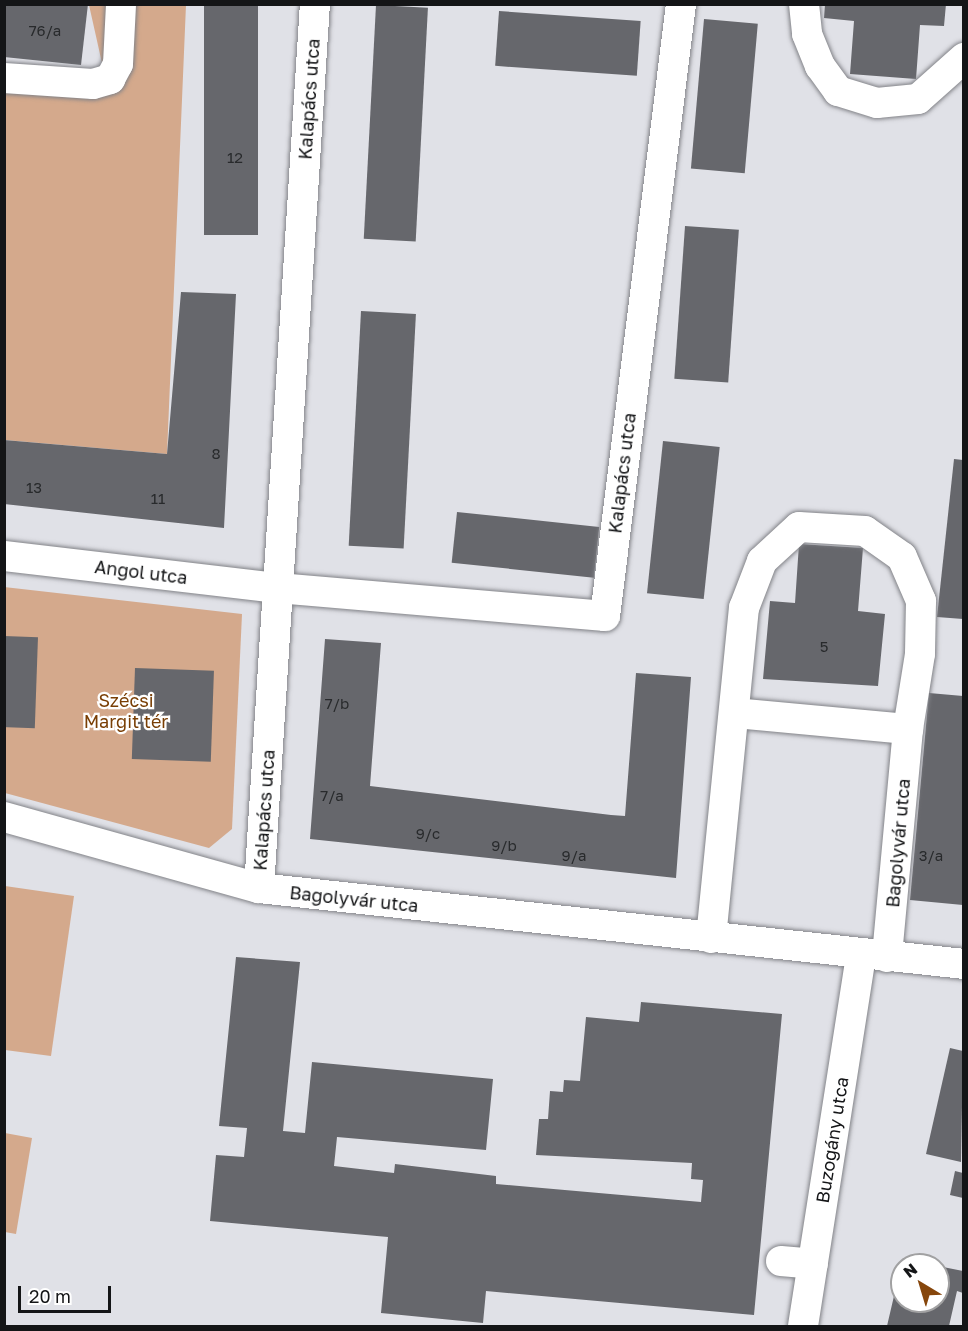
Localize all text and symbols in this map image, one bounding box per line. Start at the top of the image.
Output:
house number: 76/a [29,22,61,40]
street label: Kalapács utca [294,38,324,160]
house number: 12 [227,149,243,167]
street label: Kalapács utca [604,411,640,535]
house number: 8 [211,445,221,463]
house number: 13 [26,479,42,497]
house number: 11 [151,490,165,508]
street label: Angol utca [93,556,189,588]
house number: 5 [820,638,828,656]
park label: Szécsi Margit tér [84,690,168,732]
house number: 7/b [325,695,349,713]
street label: Kalapács utca [249,749,279,871]
street label: Bagolyvár utca [882,778,914,908]
house number: 7/a [320,787,344,805]
house number: 9/c [416,825,440,843]
house number: 9/b [491,837,517,855]
house number: 9/a [562,847,586,865]
house number: 3/a [919,847,943,865]
street label: Bagolyvár utca [289,881,419,917]
street label: Buzogány utca [811,1075,853,1205]
north arrow [890,1253,950,1313]
text: N [899,1259,921,1282]
scale bar [21,1274,114,1312]
text: 20 m [29,1285,71,1307]

